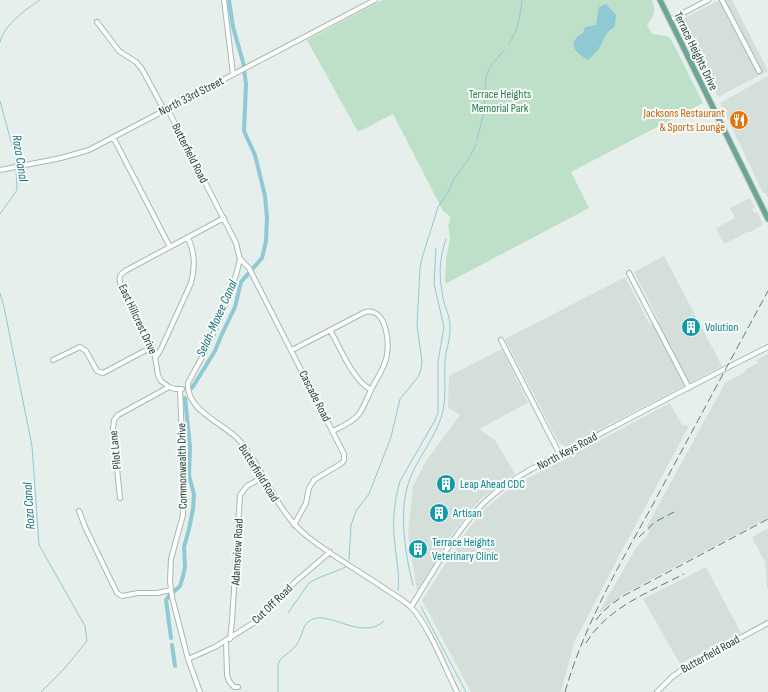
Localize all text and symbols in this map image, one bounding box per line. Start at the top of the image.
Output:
street label: Terrace Heights Drive [670,9,721,93]
street label: North 33rd Street [156,74,227,119]
park label: Terrace Heights Memorial Park [469,87,531,116]
place label: Jacksons Restaurant & Sports Lounge [643,106,725,135]
restaurant icon: Jacksons Restaurant & Sports Lounge [728,109,750,131]
street label: Butterfield Road [168,121,211,186]
water label: Roza Canal [8,134,32,183]
water label: Selah-Moxee Canal [193,277,241,359]
street label: East Hillcrest Drive [115,282,160,357]
building icon: Volution [680,316,702,338]
place label: Volution [705,320,738,335]
street label: Cascade Road [295,368,334,424]
street label: Commonwealth Drive [174,423,191,509]
street label: North Keys Road [534,429,600,474]
street label: Pilot Lane [106,430,125,470]
street label: Butterfield Road [235,442,282,505]
building icon: Leap Ahead CDC [435,473,457,495]
place label: Leap Ahead CDC [460,477,525,492]
water label: Roza Canal [19,481,39,530]
building icon: Artisan [428,502,450,524]
place label: Artisan [452,506,482,521]
street label: Adamsview Road [228,518,247,587]
place label: Terrace Heights Veterinary Clinic [432,535,499,564]
building icon: Terrace Heights Veterinary Clinic [407,538,429,560]
street label: Cut Off Road [249,581,296,627]
street label: Butterfield Road [678,632,742,677]

